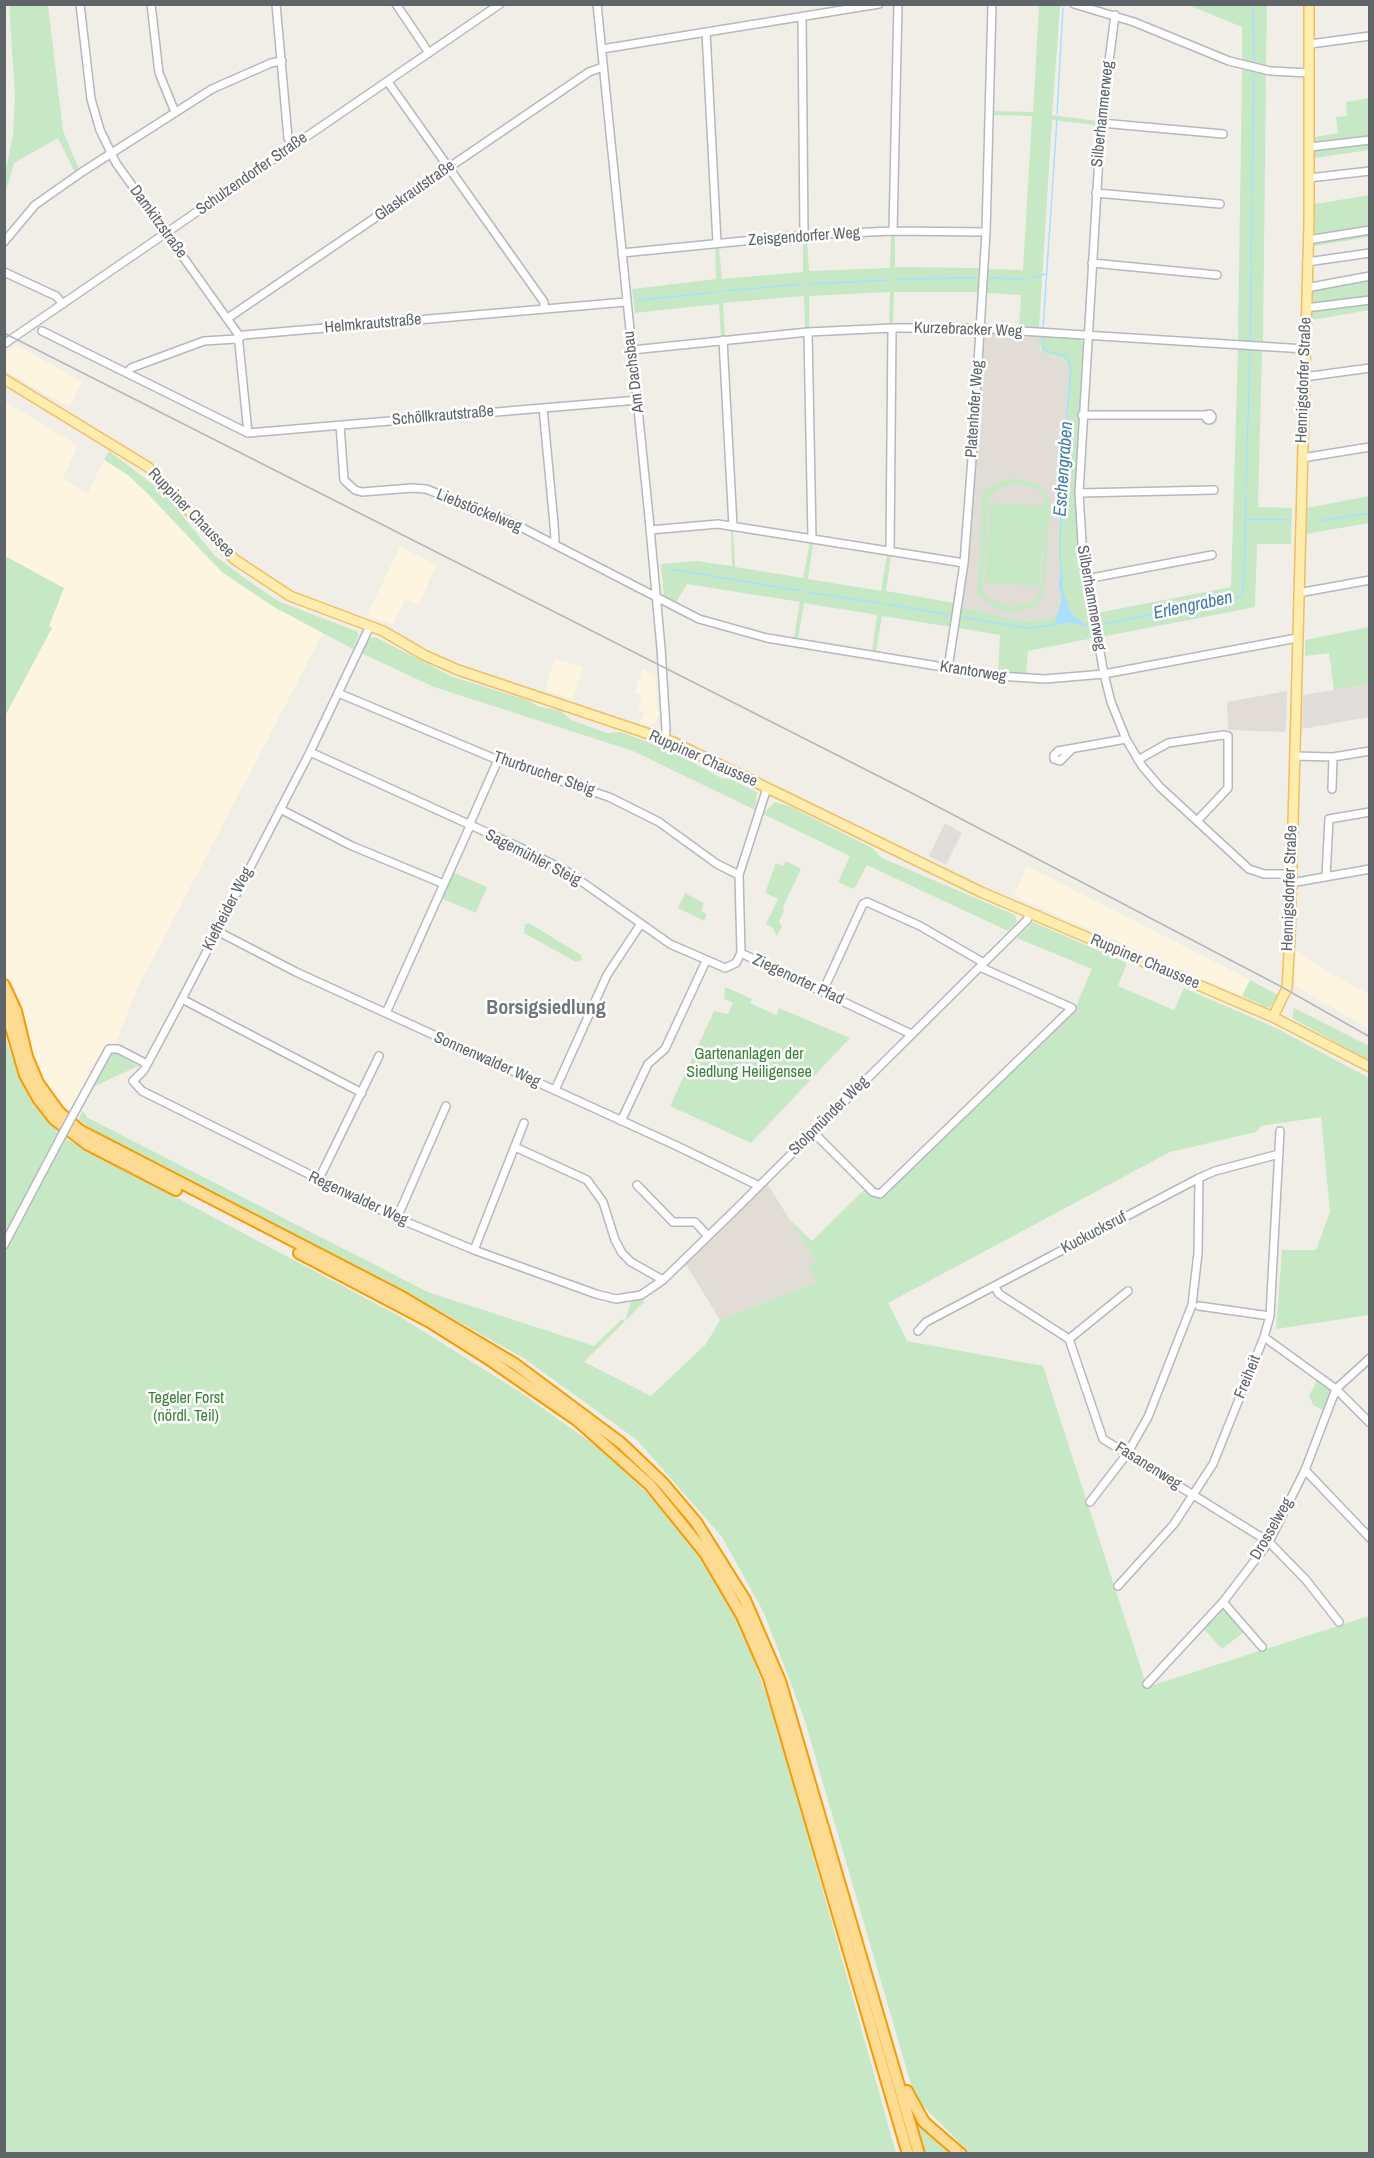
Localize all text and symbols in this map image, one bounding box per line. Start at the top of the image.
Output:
street label: Silberhammerweg [1088,60,1118,168]
street label: Schulzendorfer Straße [193,128,311,220]
street label: Glaskrautstraße [371,156,459,226]
street label: Damkitzstraße [125,182,191,262]
street label: Zeisgendorfer Weg [747,224,861,250]
street label: Helmkrautstraße [324,310,422,338]
street label: Hennigsdorfer Straße [1292,317,1316,443]
street label: Kurzebracker Weg [913,319,1023,341]
street label: Am Dachsbau [619,330,649,414]
street label: Platenhofer Weg [962,360,988,458]
street label: Schöllkrautstraße [391,402,495,430]
water label: Eschengraben [1050,421,1078,517]
street label: Ruppiner Chaussee [144,464,238,562]
street label: Liebstöckelweg [433,485,525,537]
street label: Silberhammerweg [1072,544,1110,652]
water label: Erlengraben [1151,587,1235,625]
street label: Krantorweg [938,657,1008,687]
street label: Ruppiner Chaussee [646,726,760,792]
street label: Thurbrucher Steig [491,748,597,800]
street label: Hennigsdorfer Straße [1278,825,1302,951]
street label: Sagemühler Steig [482,826,584,890]
street label: Kiefheider Weg [199,864,257,954]
street label: Ruppiner Chaussee [1088,930,1202,994]
street label: Ziegenorter Pfad [749,950,847,1010]
district label: Borsigsiedlung [486,997,606,1021]
street label: Sonnenwalder Weg [431,1028,543,1092]
park label: Gartenanlagen der Siedlung Heiligensee [686,1045,812,1083]
street label: Stolpmünder Weg [785,1072,873,1160]
street label: Regenwalder Weg [305,1168,411,1230]
street label: Kuckucksruf [1058,1208,1130,1258]
street label: Freiheit [1231,1352,1265,1402]
park label: Tegeler Forst (nördl. Teil) [148,1389,224,1427]
street label: Fasanenweg [1111,1438,1185,1494]
street label: Drosselweg [1247,1495,1297,1563]

